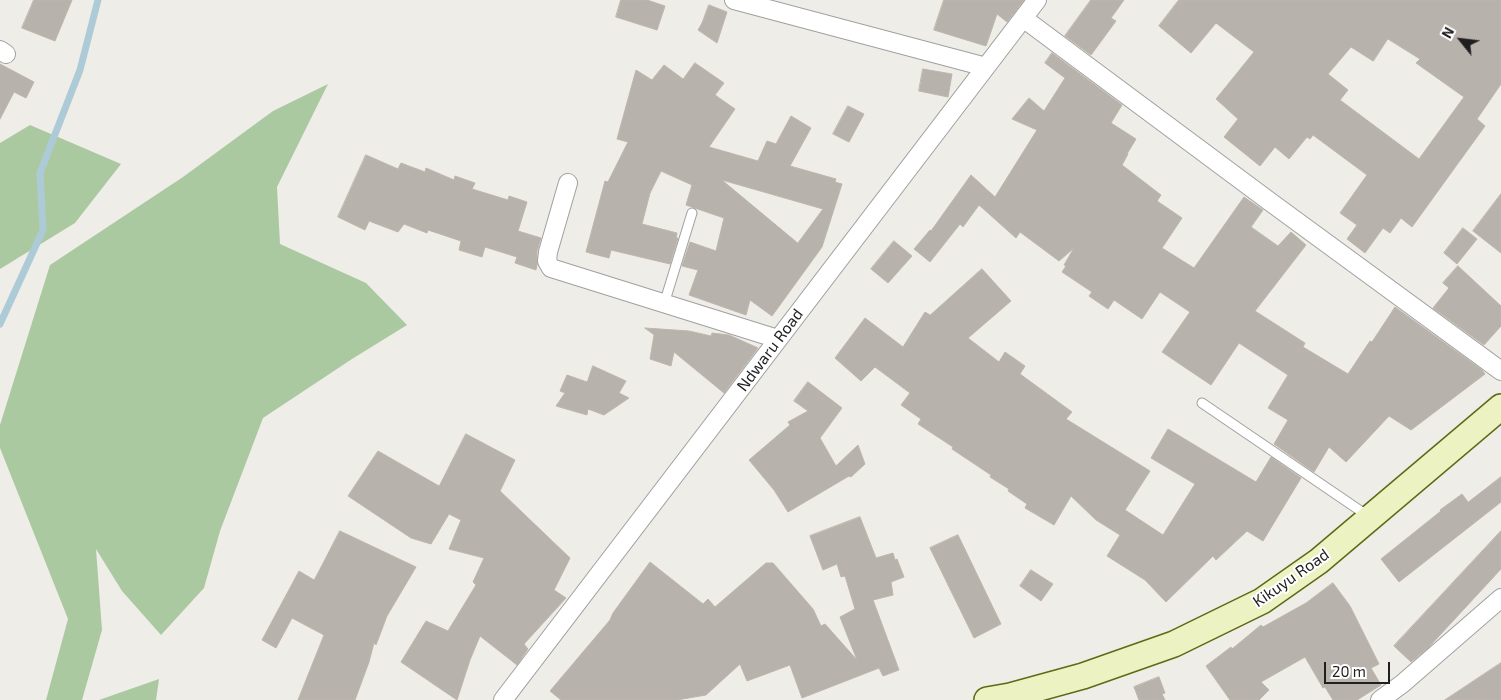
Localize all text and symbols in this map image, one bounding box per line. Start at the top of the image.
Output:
north arrow [1436,15,1486,65]
text: N [1438,24,1457,41]
street label: Ndwaru Road [733,305,807,395]
street label: Kikuyu Road [1249,545,1333,611]
scale bar [1326,652,1392,684]
text: 20 m [1332,662,1366,680]

